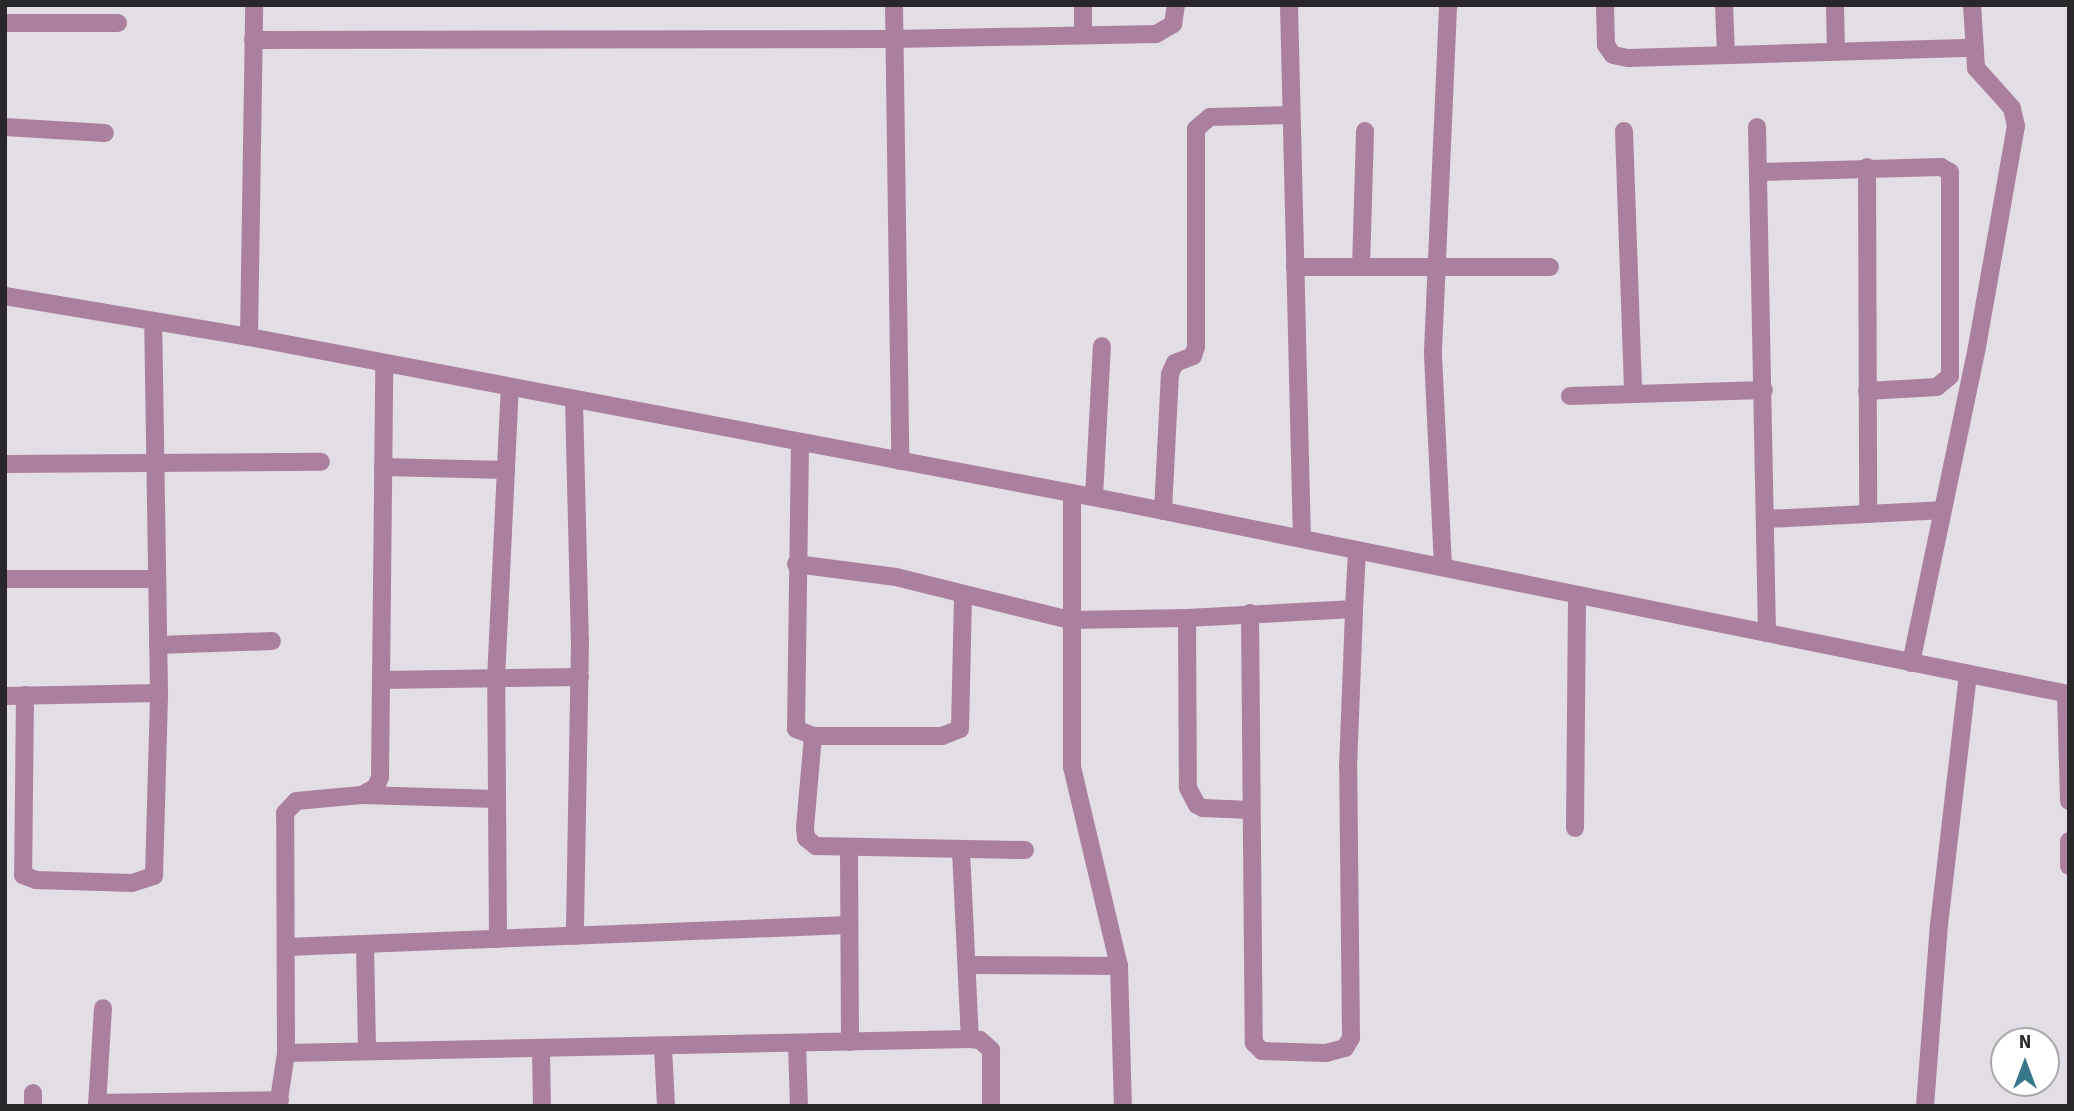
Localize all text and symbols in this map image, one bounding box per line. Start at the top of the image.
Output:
north arrow [1990,1027,2060,1097]
text: N [2019,1029,2031,1056]

